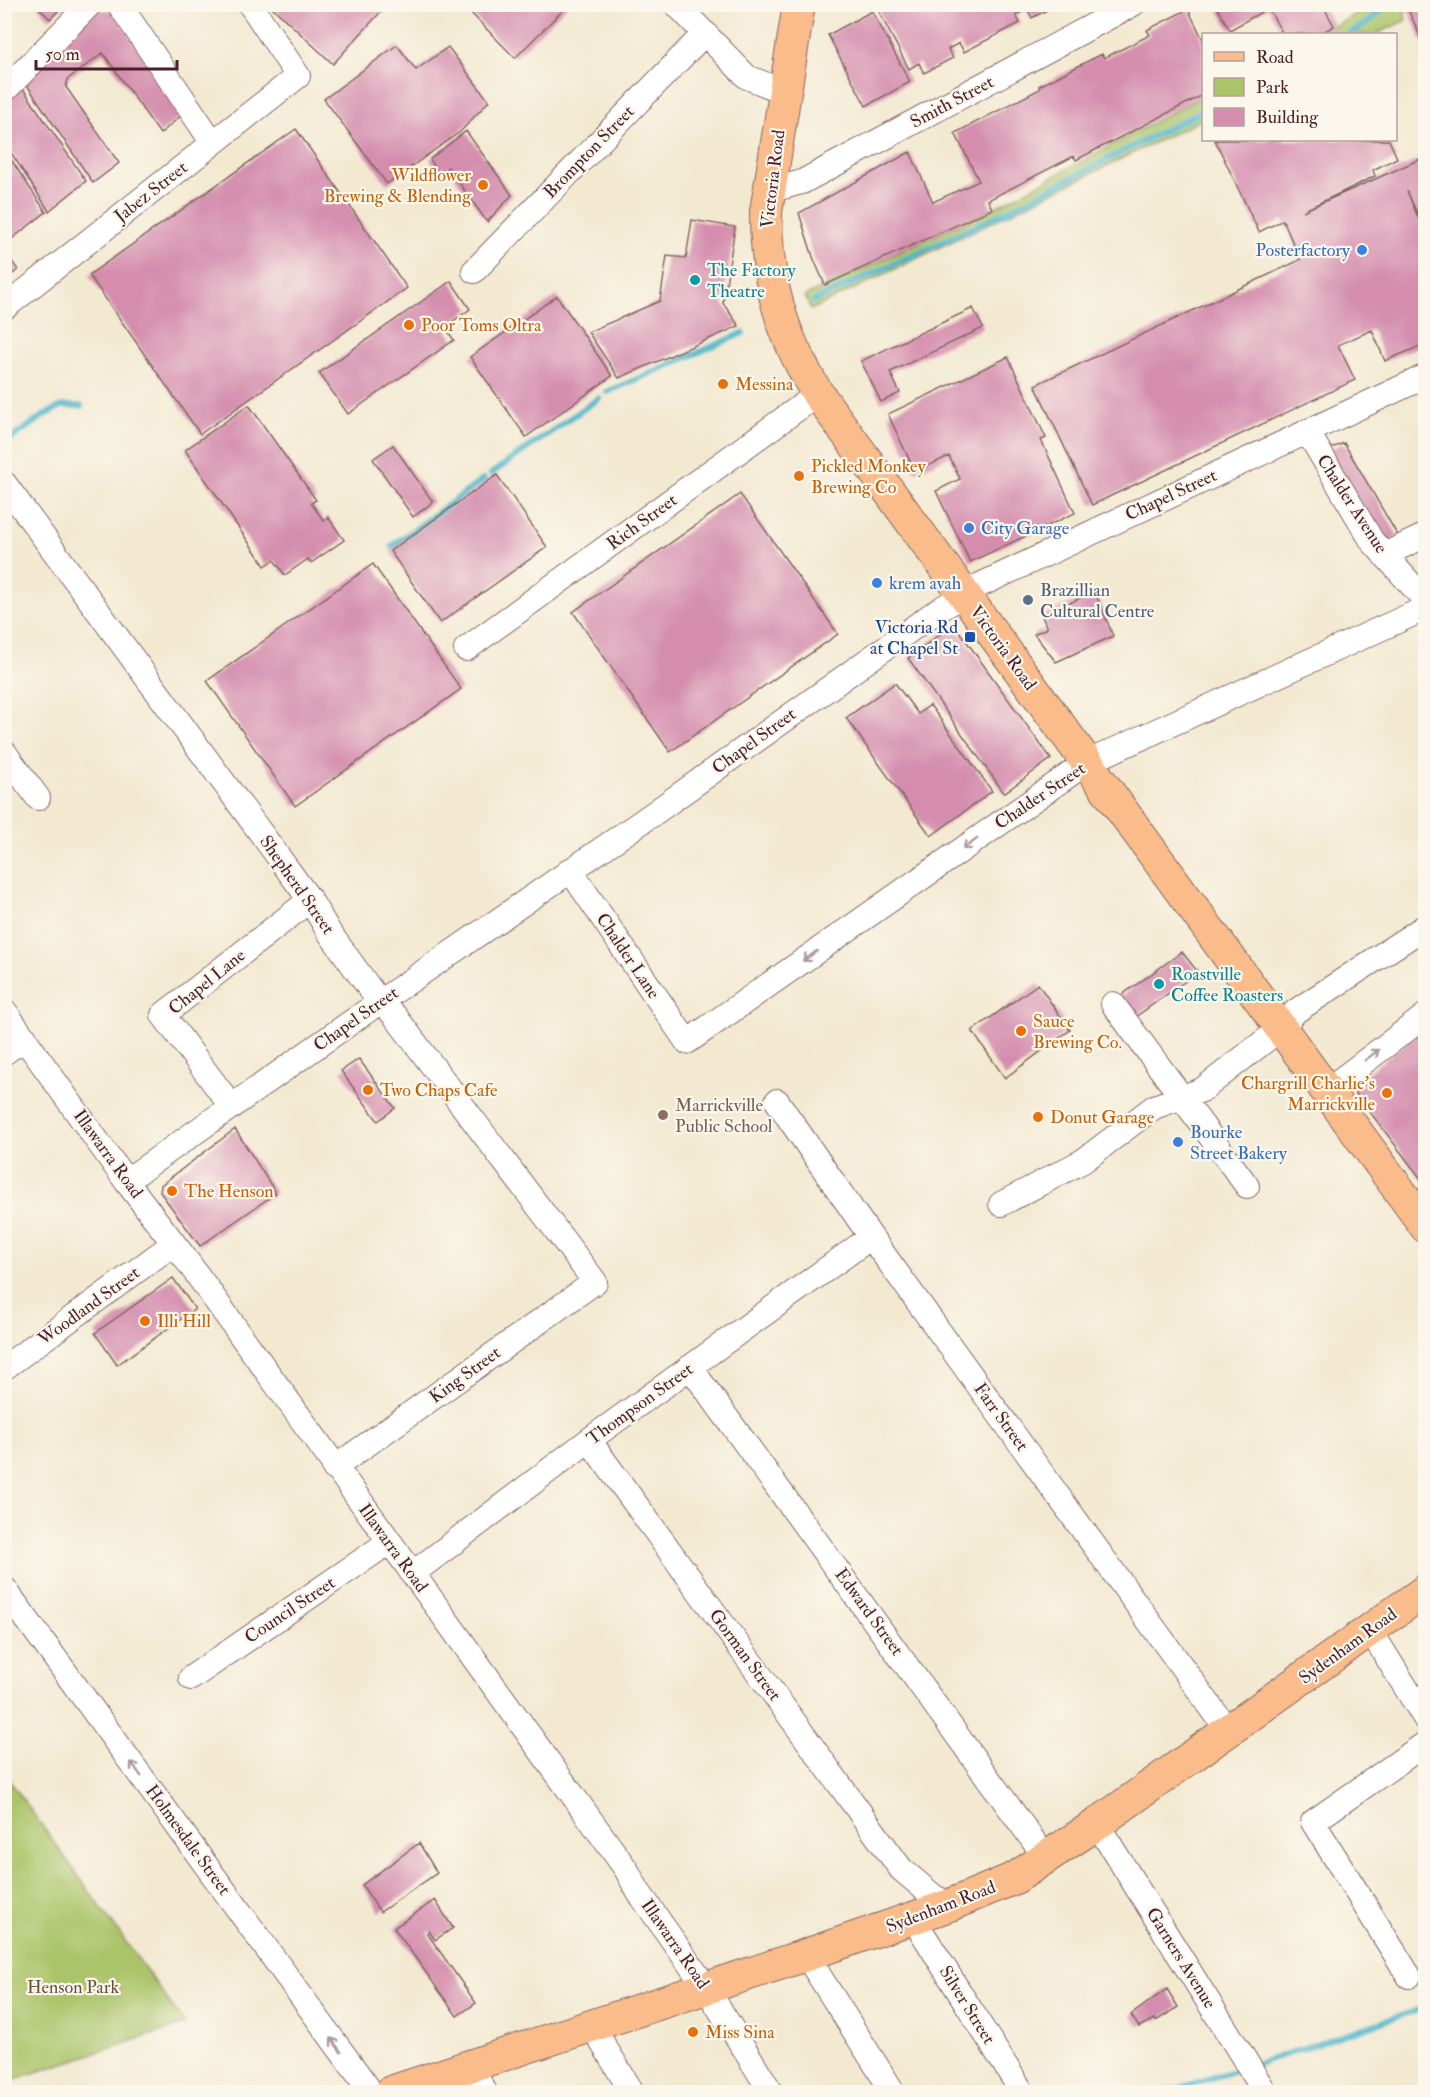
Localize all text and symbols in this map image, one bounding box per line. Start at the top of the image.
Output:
scale bar [36,33,177,71]
legend [1202,33,1397,141]
text: 50 m [45,43,80,66]
text: Road [1256,46,1294,69]
street label: Smith Street [906,70,998,134]
text: Park [1256,76,1289,99]
street label: Brompton Street [539,100,639,203]
text: Building [1256,106,1319,129]
street label: Victoria Road [756,128,790,230]
street label: Jabez Street [109,156,192,228]
place label: Wildflower Brewing & Blending [324,164,472,208]
marker: Wildflower Brewing & Blending [476,178,490,192]
place label: Posterfactory [1256,239,1351,262]
marker: Posterfactory [1355,243,1369,257]
place label: The Factory Theatre [707,259,797,303]
marker: The Factory Theatre [688,273,702,287]
place label: Poor Toms Oltra [421,314,542,337]
marker: Poor Toms Oltra [402,318,416,332]
place label: Messina [735,373,794,396]
marker: Messina [716,377,730,391]
street label: Chalder Avenue [1311,450,1393,558]
place label: Pickled Monkey Brewing Co [811,455,927,499]
street label: Chapel Street [1122,464,1221,526]
marker: Pickled Monkey Brewing Co [792,469,806,483]
street label: Rich Street [602,489,682,555]
place label: City Garage [981,517,1070,540]
marker: City Garage [962,521,976,535]
place label: krem avah [889,572,962,595]
marker: krem avah [870,576,884,590]
place label: Brazillian Cultural Centre [1040,579,1155,623]
marker: Brazillian Cultural Centre [1021,593,1035,607]
street label: Victoria Road [964,601,1042,695]
place label: Victoria Rd at Chapel St [870,616,958,660]
marker: Victoria Rd at Chapel St [963,630,977,644]
street label: Chapel Street [707,703,801,779]
street label: Chalder Street [990,757,1090,835]
street label: Shepherd Street [254,831,340,939]
one-way arrow [962,838,978,850]
street label: Chalder Lane [591,909,665,1004]
street label: Chapel Lane [164,944,250,1020]
one-way arrow [802,950,818,962]
place label: Roastville Coffee Roasters [1171,963,1283,1007]
marker: Roastville Coffee Roasters [1152,977,1166,991]
street label: Chapel Street [309,981,403,1057]
place label: Sauce Brewing Co. [1033,1010,1122,1054]
marker: Sauce Brewing Co. [1014,1024,1028,1038]
one-way arrow [1364,1049,1380,1062]
place label: Chargrill Charlie's Marrickville [1241,1072,1375,1116]
place label: Two Chaps Cafe [380,1079,498,1102]
marker: Two Chaps Cafe [361,1083,375,1097]
marker: Chargrill Charlie's Marrickville [1380,1086,1394,1100]
place label: Marrickville Public School [675,1094,773,1138]
street label: Illawarra Road [68,1105,148,1203]
place label: Donut Garage [1050,1106,1155,1129]
marker: Marrickville Public School [656,1108,670,1122]
marker: Donut Garage [1031,1110,1045,1124]
place label: Bourke Street Bakery [1190,1121,1288,1165]
marker: Bourke Street Bakery [1171,1135,1185,1149]
place label: The Henson [184,1180,274,1203]
marker: The Henson [165,1184,179,1198]
street label: Woodland Street [33,1261,144,1351]
place label: Illi Hill [157,1310,211,1333]
marker: Illi Hill [138,1314,152,1328]
street label: King Street [425,1341,505,1409]
street label: Thompson Street [582,1358,698,1450]
street label: Farr Street [969,1378,1034,1456]
street label: Illawarra Road [353,1499,433,1597]
street label: Edward Street [829,1564,909,1660]
street label: Council Street [240,1571,340,1649]
street label: Sydenham Road [1295,1603,1402,1689]
street label: Gorman Street [704,1604,786,1706]
one-way arrow [129,1761,142,1777]
street label: Holmesdale Street [140,1780,236,1900]
street label: Sydenham Road [883,1876,999,1938]
street label: Illawarra Road [636,1895,714,1993]
street label: Garners Avenue [1141,1903,1221,2013]
street label: Silver Street [934,1961,1000,2049]
park label: Henson Park [27,1976,119,1999]
place label: Miss Sina [705,2021,775,2044]
marker: Miss Sina [686,2025,700,2039]
one-way arrow [330,2038,342,2054]

